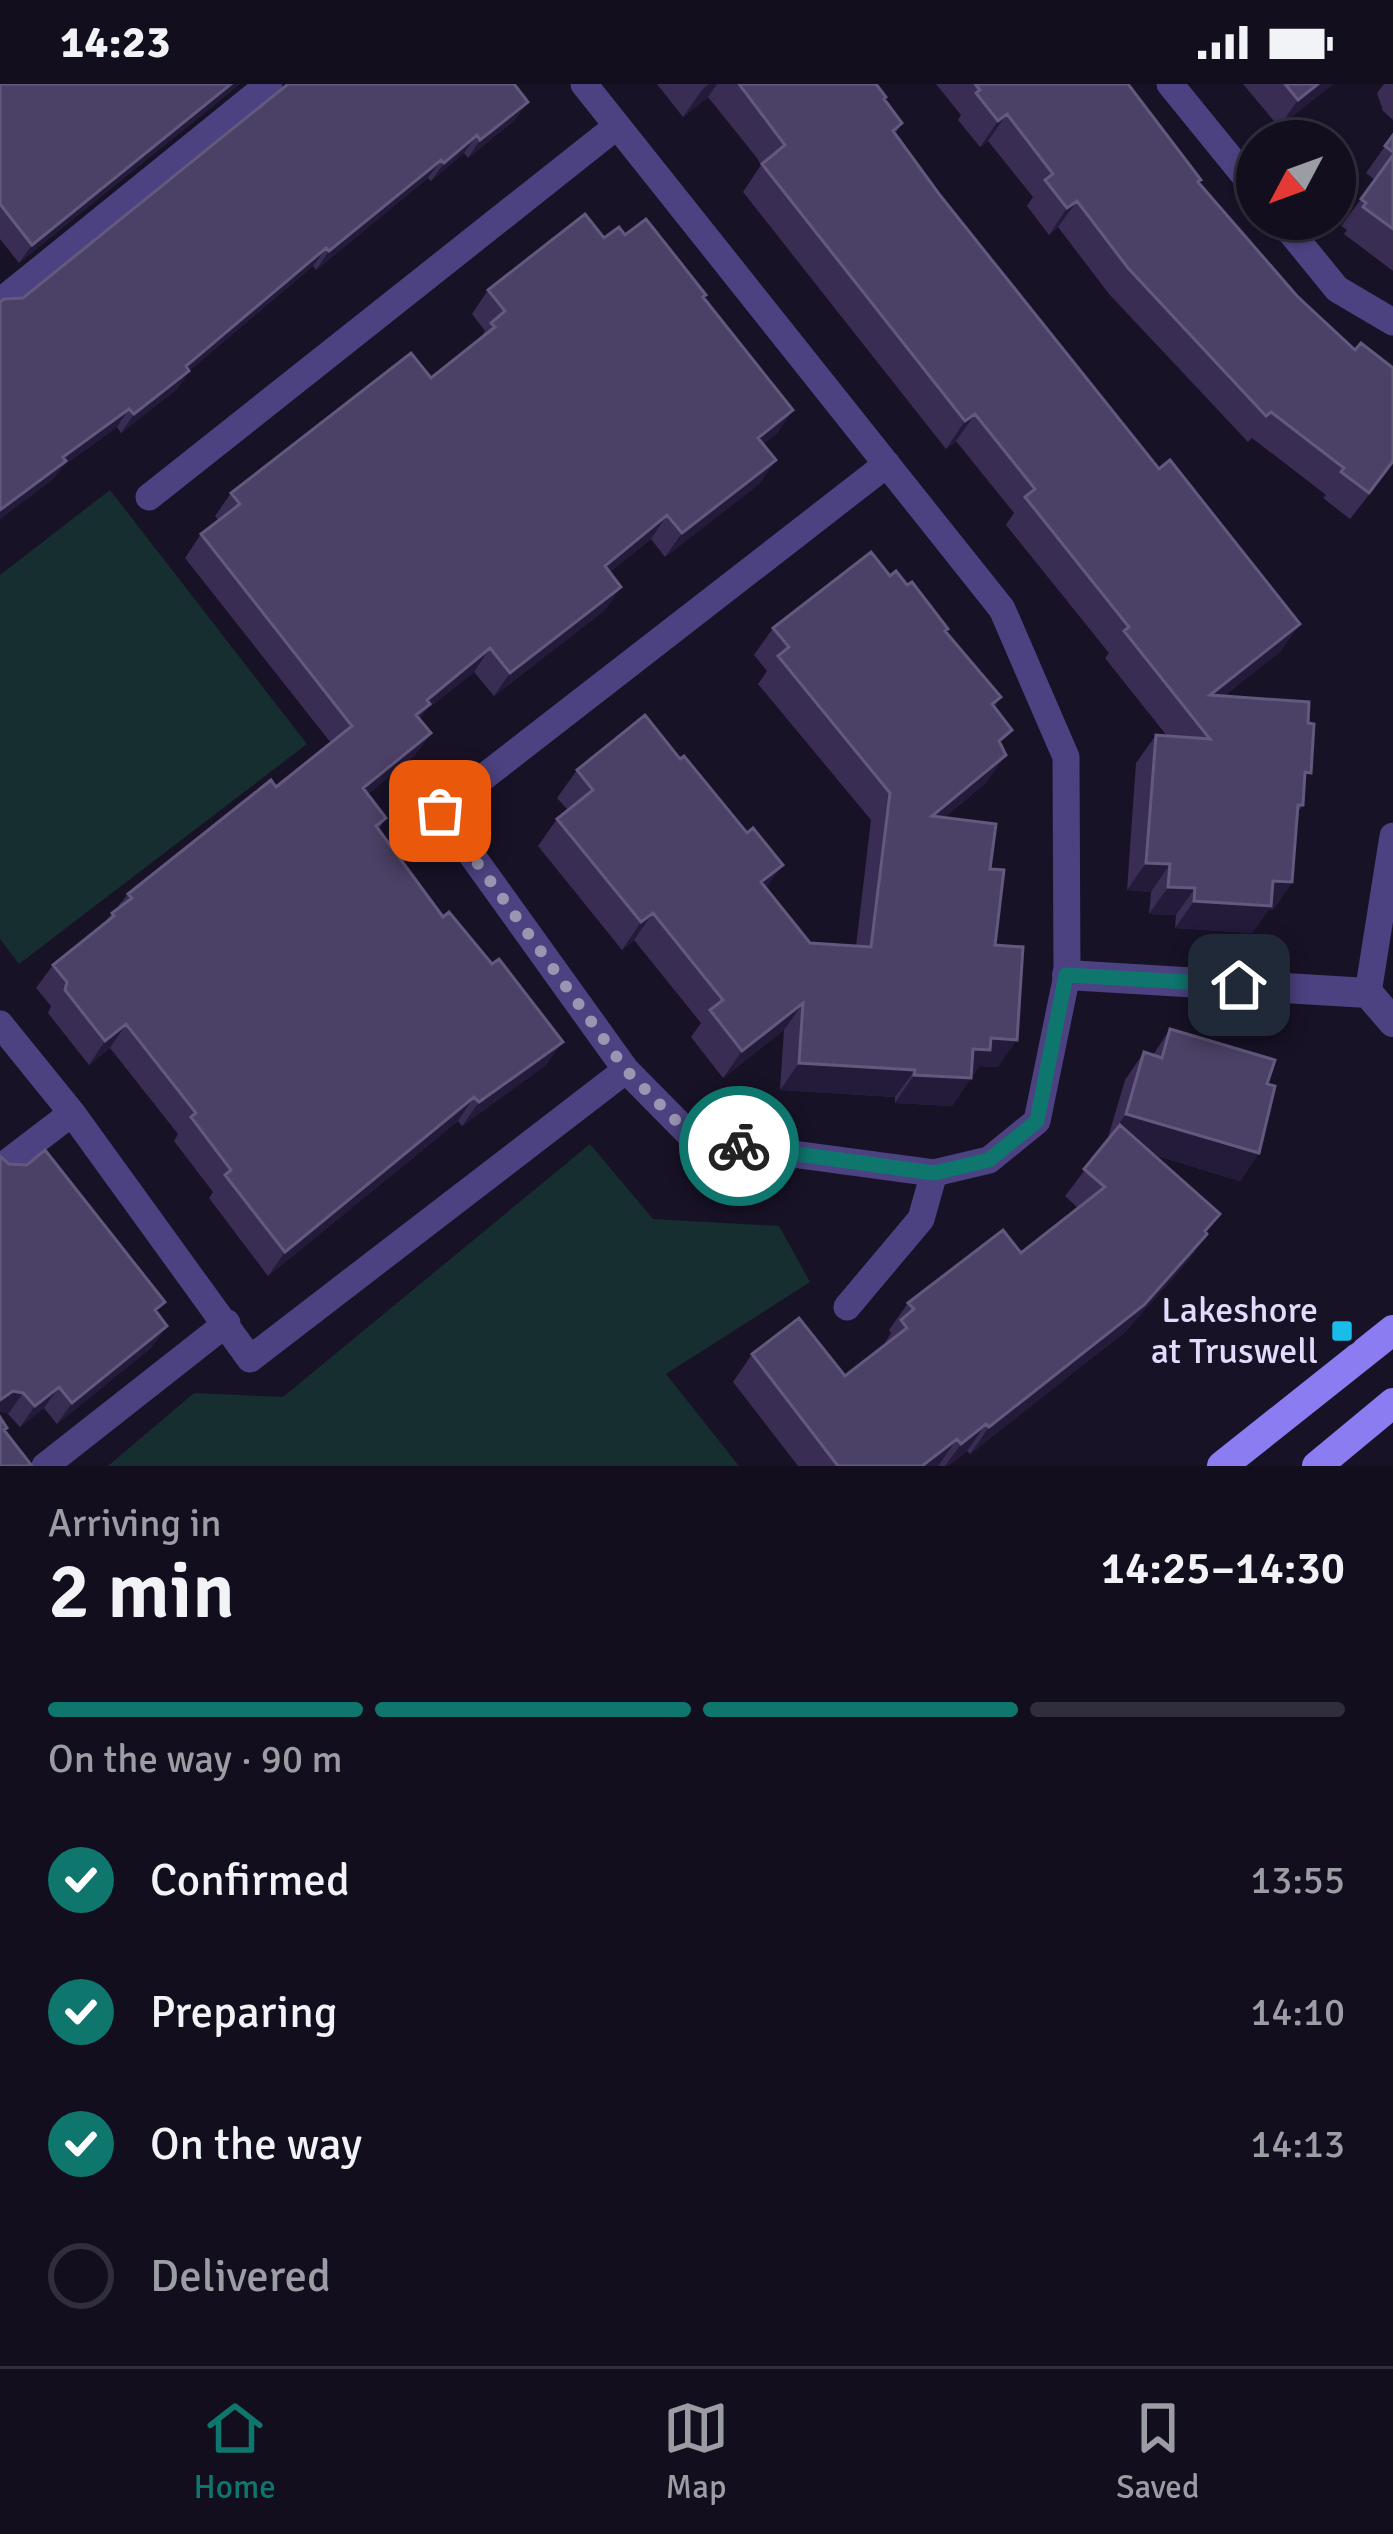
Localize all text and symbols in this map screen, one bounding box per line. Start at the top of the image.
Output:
text: 14:23 [60,15,170,70]
north arrow [1236,120,1356,240]
map controls [1236,120,1356,240]
pin [389,760,491,862]
icon: bag [407,778,473,844]
pin [1188,934,1290,1036]
icon: home [1206,952,1272,1018]
courier [679,1086,799,1206]
icon: bike [706,1113,772,1179]
place label: Lakeshore at Truswell [1151,1288,1318,1374]
marker: Lakeshore at Truswell [1329,1318,1355,1344]
text: Arriving in [48,1499,222,1547]
text: 14:25–14:30 [1101,1541,1345,1596]
text: 2 min [48,1544,235,1640]
text: On the way · 90 m [48,1735,343,1783]
icon: check [48,1847,114,1913]
text: Confirmed [150,1853,350,1908]
text: 13:55 [1250,1856,1345,1904]
icon: check [48,1979,114,2045]
text: Preparing [150,1985,338,2040]
text: 14:10 [1250,1988,1345,2036]
icon: check [48,2111,114,2177]
text: On the way [150,2117,362,2172]
text: 14:13 [1250,2120,1345,2168]
text: Delivered [150,2249,331,2304]
tab: Home [194,2395,276,2508]
tab: Map [663,2395,729,2508]
tab: Saved [1116,2395,1199,2508]

